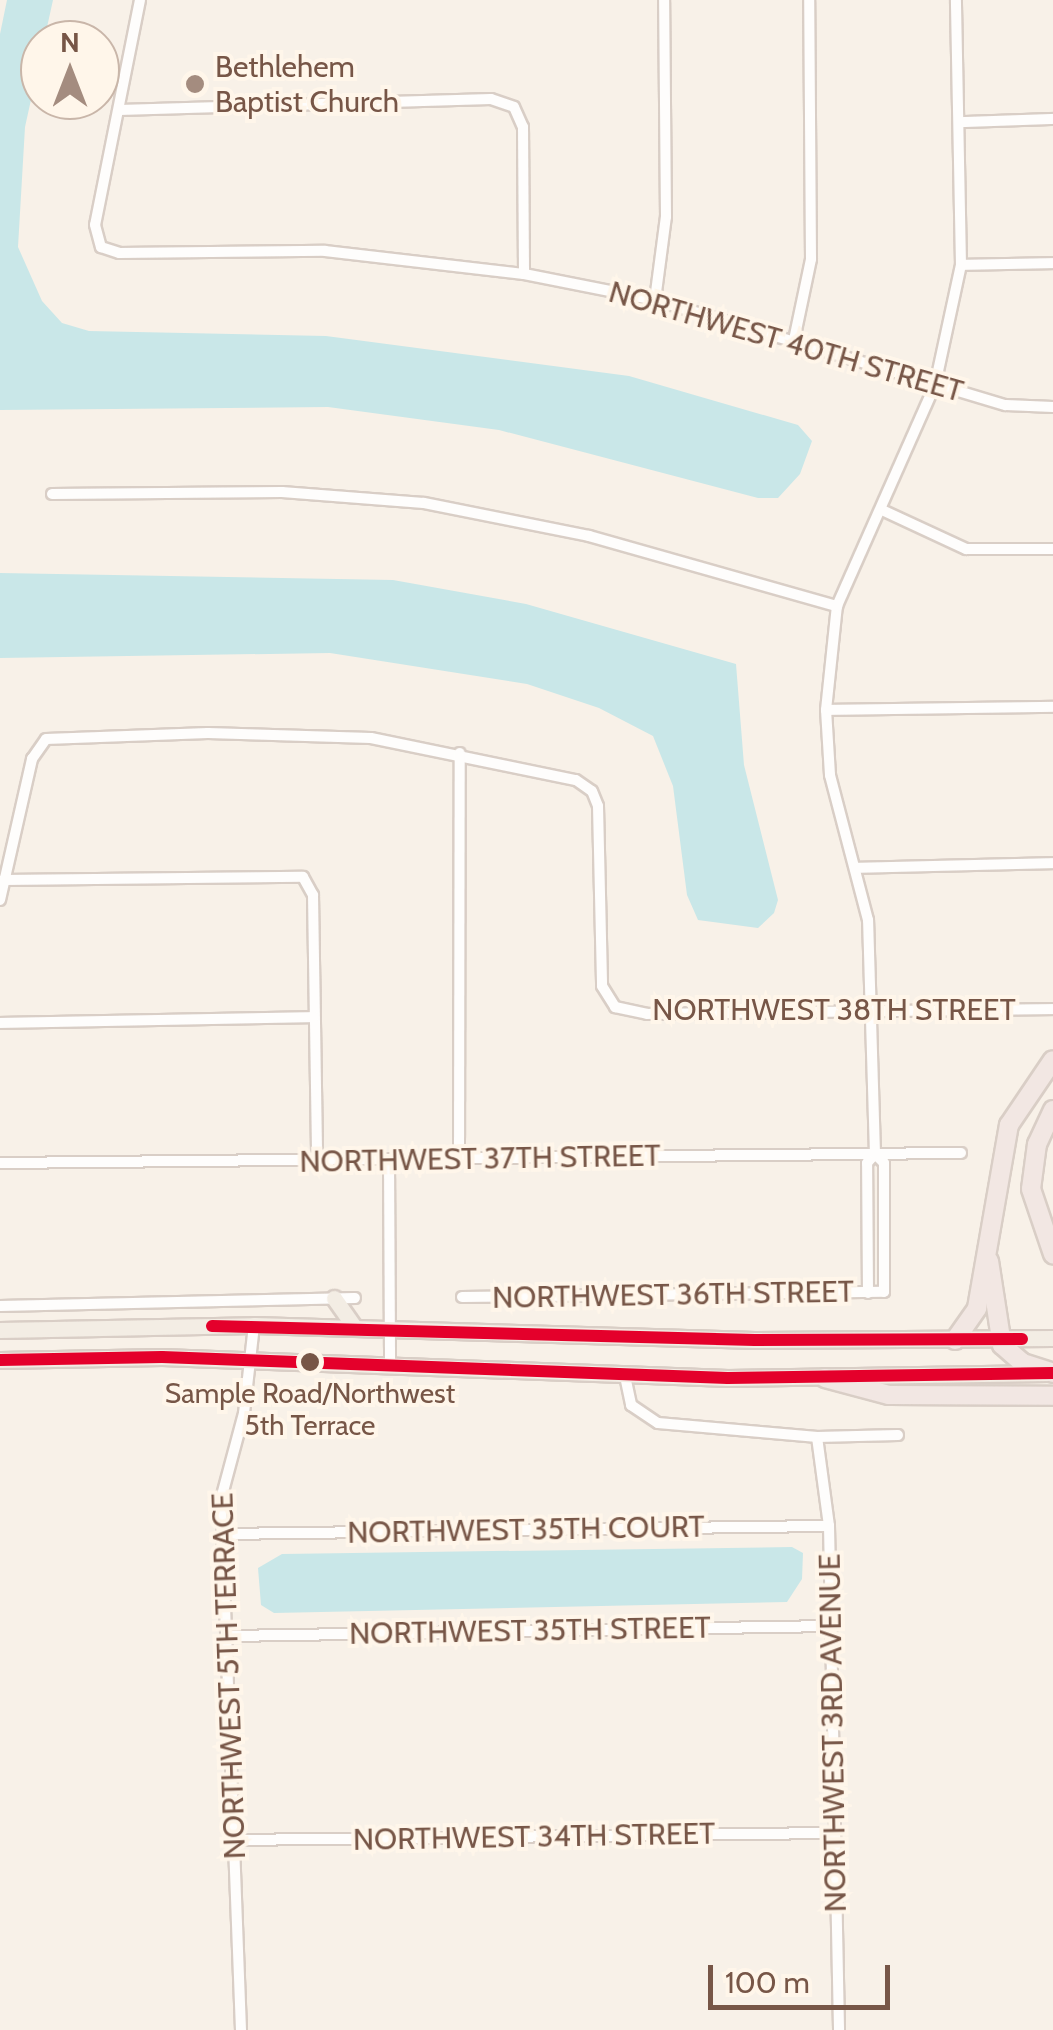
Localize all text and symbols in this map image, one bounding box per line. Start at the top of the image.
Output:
north arrow [20,20,120,120]
text: N [60,25,80,59]
place label: Bethlehem Baptist Church [215,49,399,120]
marker: Bethlehem Baptist Church [184,73,206,95]
street label: NORTHWEST 40TH STREET [605,274,967,410]
street label: NORTHWEST 38TH STREET [652,992,1016,1028]
street label: NORTHWEST 37TH STREET [299,1138,661,1180]
street label: NORTHWEST 36TH STREET [492,1274,854,1316]
marker: Sample Road/Northwest 5th Terrace [300,1352,320,1372]
place label: Sample Road/Northwest 5th Terrace [165,1376,455,1442]
street label: NORTHWEST 5TH TERRACE [205,1492,253,1860]
street label: NORTHWEST 35TH COURT [347,1509,705,1551]
street label: NORTHWEST 3RD AVENUE [812,1553,854,1913]
street label: NORTHWEST 35TH STREET [349,1610,711,1652]
street label: NORTHWEST 34TH STREET [353,1816,715,1858]
scale bar [713,1945,896,2007]
text: 100 m [725,1964,810,2001]

